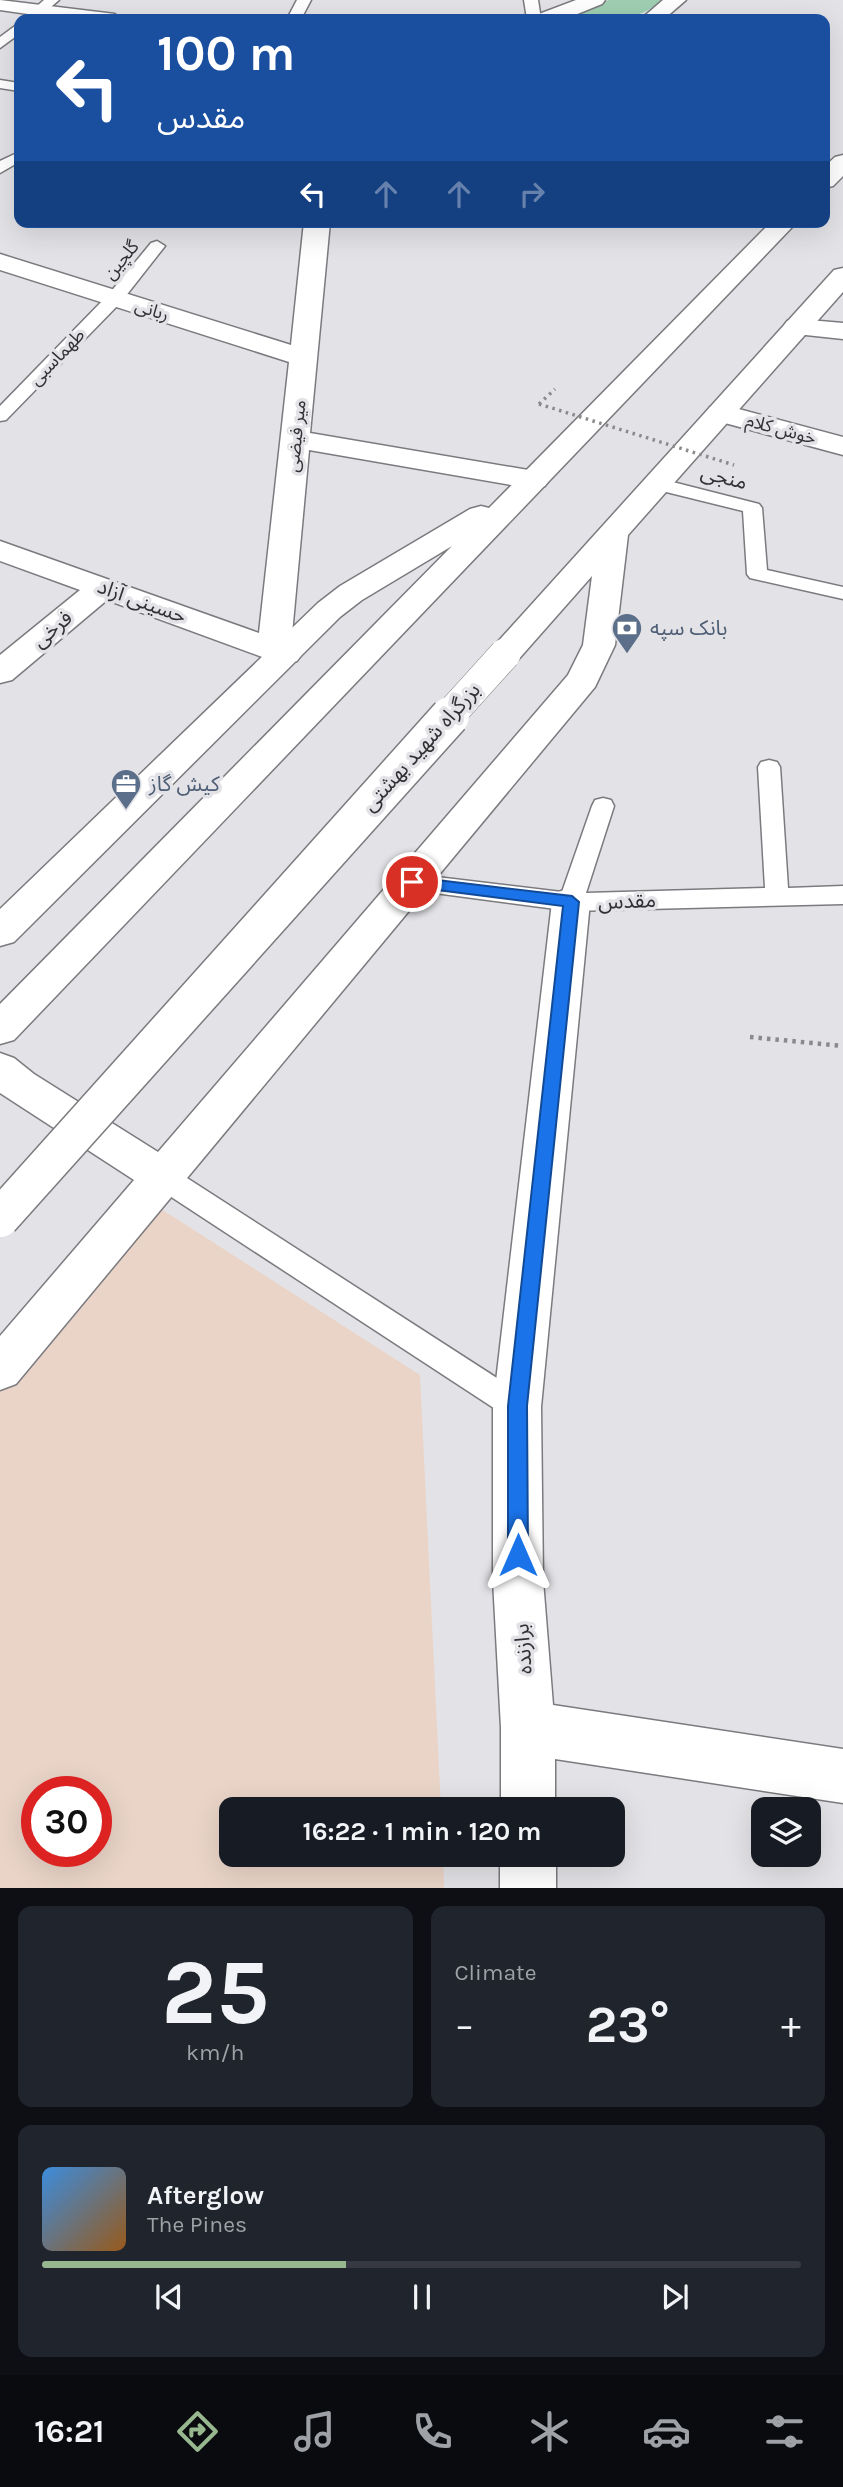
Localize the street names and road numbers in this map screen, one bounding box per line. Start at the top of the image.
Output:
street label: گلچین [99,235,144,284]
street label: ربانی [132,294,172,326]
street label: طهماسبی [25,324,89,390]
street label: میر فیضی [281,399,311,473]
street label: خوش کلام [743,409,819,452]
street label: منجی [698,460,750,494]
street label: حسینی آزاد [94,574,190,628]
street label: فرخی [27,605,77,653]
street label: بزرگراه شهید بهشتی [357,678,485,816]
street label: مقدس [598,888,656,914]
street label: برازنده [509,1623,537,1675]

